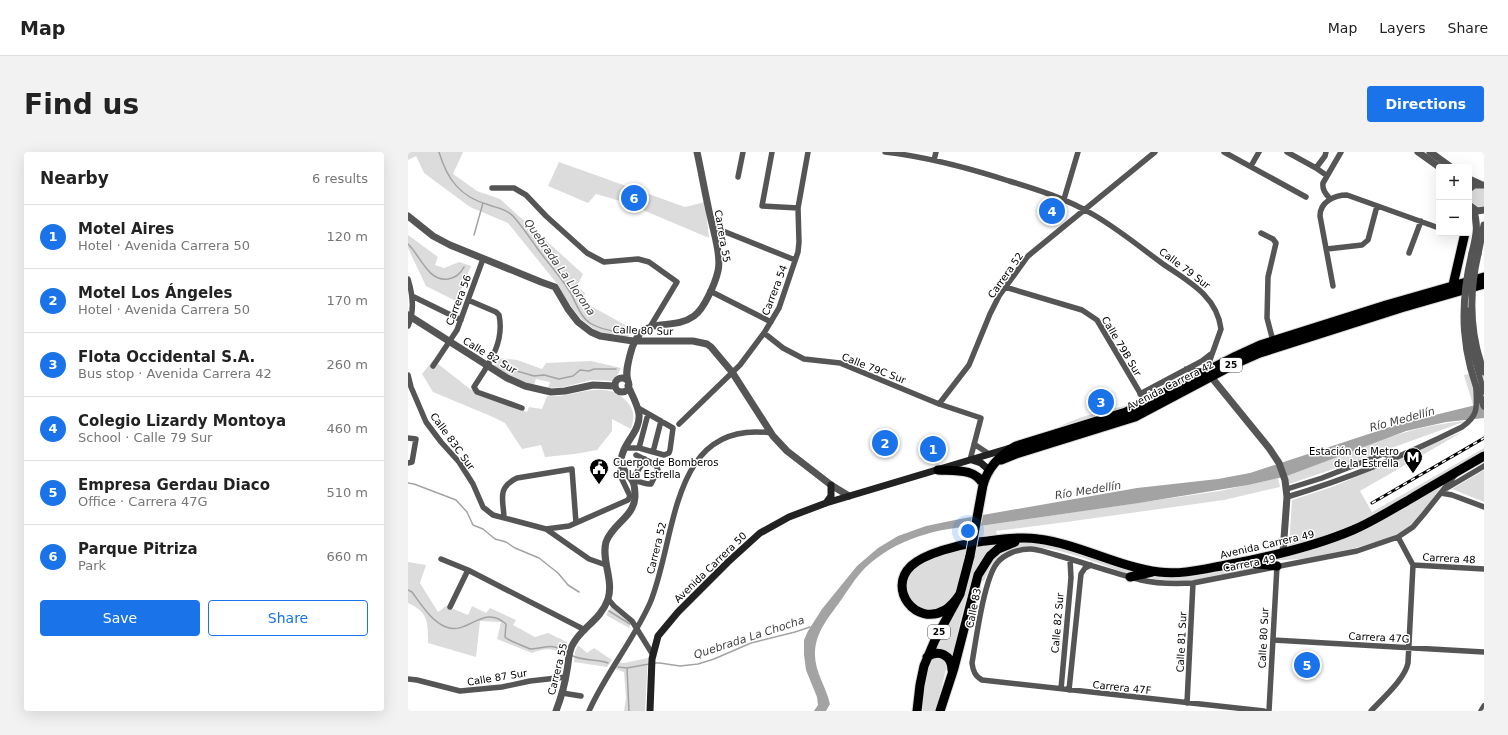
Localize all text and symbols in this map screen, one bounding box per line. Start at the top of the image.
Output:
text: Map [20,17,65,39]
text: Map [1328,20,1357,36]
text: Layers [1379,20,1426,36]
text: Share [1448,20,1488,36]
button: Directions [1367,86,1484,122]
text: Find us [24,88,139,121]
map controls [1436,164,1472,236]
button: + [1436,164,1472,200]
text: Nearby [40,168,109,188]
text: 6 results [312,171,368,186]
pin: 6 [621,183,647,213]
pin: 4 [1039,196,1065,226]
button: − [1436,200,1472,236]
street label: Carrera 55 [712,209,733,263]
water label: Quebrada La Llorona [521,216,598,318]
text: Motel Aires [78,220,174,238]
text: 1 [48,229,58,244]
text: 120 m [326,229,368,244]
text: Hotel · Avenida Carrera 50 [78,238,250,253]
street label: Calle 79 Sur [1157,246,1213,292]
street label: Carrera 52 [986,250,1025,300]
street label: Carrera 54 [760,263,789,317]
street label: Carrera 56 [444,273,473,327]
text: Motel Los Ángeles [78,284,232,302]
text: 2 [48,293,58,308]
text: 170 m [326,293,368,308]
text: Hotel · Avenida Carrera 50 [78,302,250,317]
street label: Calle 79B Sur [1099,314,1144,379]
street label: Calle 80 Sur [612,324,674,337]
street label: Calle 82 Sur [461,335,519,376]
text: Flota Occidental S.A. [78,348,255,366]
street label: Calle 79C Sur [840,351,908,386]
text: 3 [48,357,58,372]
text: 260 m [326,357,368,372]
road number: 25 [1220,358,1242,372]
street label: Avenida Carrera 42 [1125,359,1216,412]
text: Bus stop · Avenida Carrera 42 [78,366,272,381]
pin: 3 [1088,387,1114,417]
water label: Río Medellín [1368,405,1436,434]
street label: Calle 83C Sur [428,411,477,473]
text: Colegio Lizardy Montoya [78,412,286,430]
text: 4 [48,421,58,436]
text: 460 m [326,421,368,436]
pin: 2 [872,428,898,458]
text: School · Calle 79 Sur [78,430,212,445]
pin: 1 [920,434,946,464]
place label: Estación de Metro de la Estrella [1309,446,1399,469]
metro station icon: Estación de Metro de la Estrella [1402,446,1424,474]
public building icon: Cuerpo de Bomberos de La Estrella [588,457,610,485]
place label: Cuerpo de Bomberos de La Estrella [613,457,718,480]
text: Empresa Gerdau Diaco [78,476,270,494]
water label: Río Medellín [1054,479,1122,502]
text: 5 [48,485,58,500]
text: 510 m [326,485,368,500]
text: Office · Carrera 47G [78,494,208,509]
street label: Carrera 52 [645,521,668,575]
your location [958,521,978,541]
street label: Avenida Carrera 49 [1219,528,1315,561]
street label: Avenida Carrera 50 [672,530,749,605]
text: Parque Pitriza [78,540,198,558]
text: 6 [48,549,58,564]
text: 660 m [326,549,368,564]
street label: Carrera 48 [1422,552,1476,565]
street label: Carrera 49 [1222,553,1276,574]
text: Park [78,558,106,573]
street label: Calle 83 [964,587,983,629]
street label: Calle 82 Sur [1049,591,1066,654]
button: Save [40,600,200,636]
button: Share [208,600,368,636]
street label: Calle 80 Sur [1256,607,1271,669]
street label: Calle 81 Sur [1174,611,1189,673]
water label: Quebrada La Chocha [692,613,806,661]
road number: 25 [928,625,950,639]
street label: Carrera 47G [1348,630,1410,645]
street label: Carrera 55 [546,642,569,696]
pin: 5 [1294,650,1320,680]
street label: Calle 87 Sur [466,667,529,688]
street label: Carrera 47F [1092,679,1152,696]

